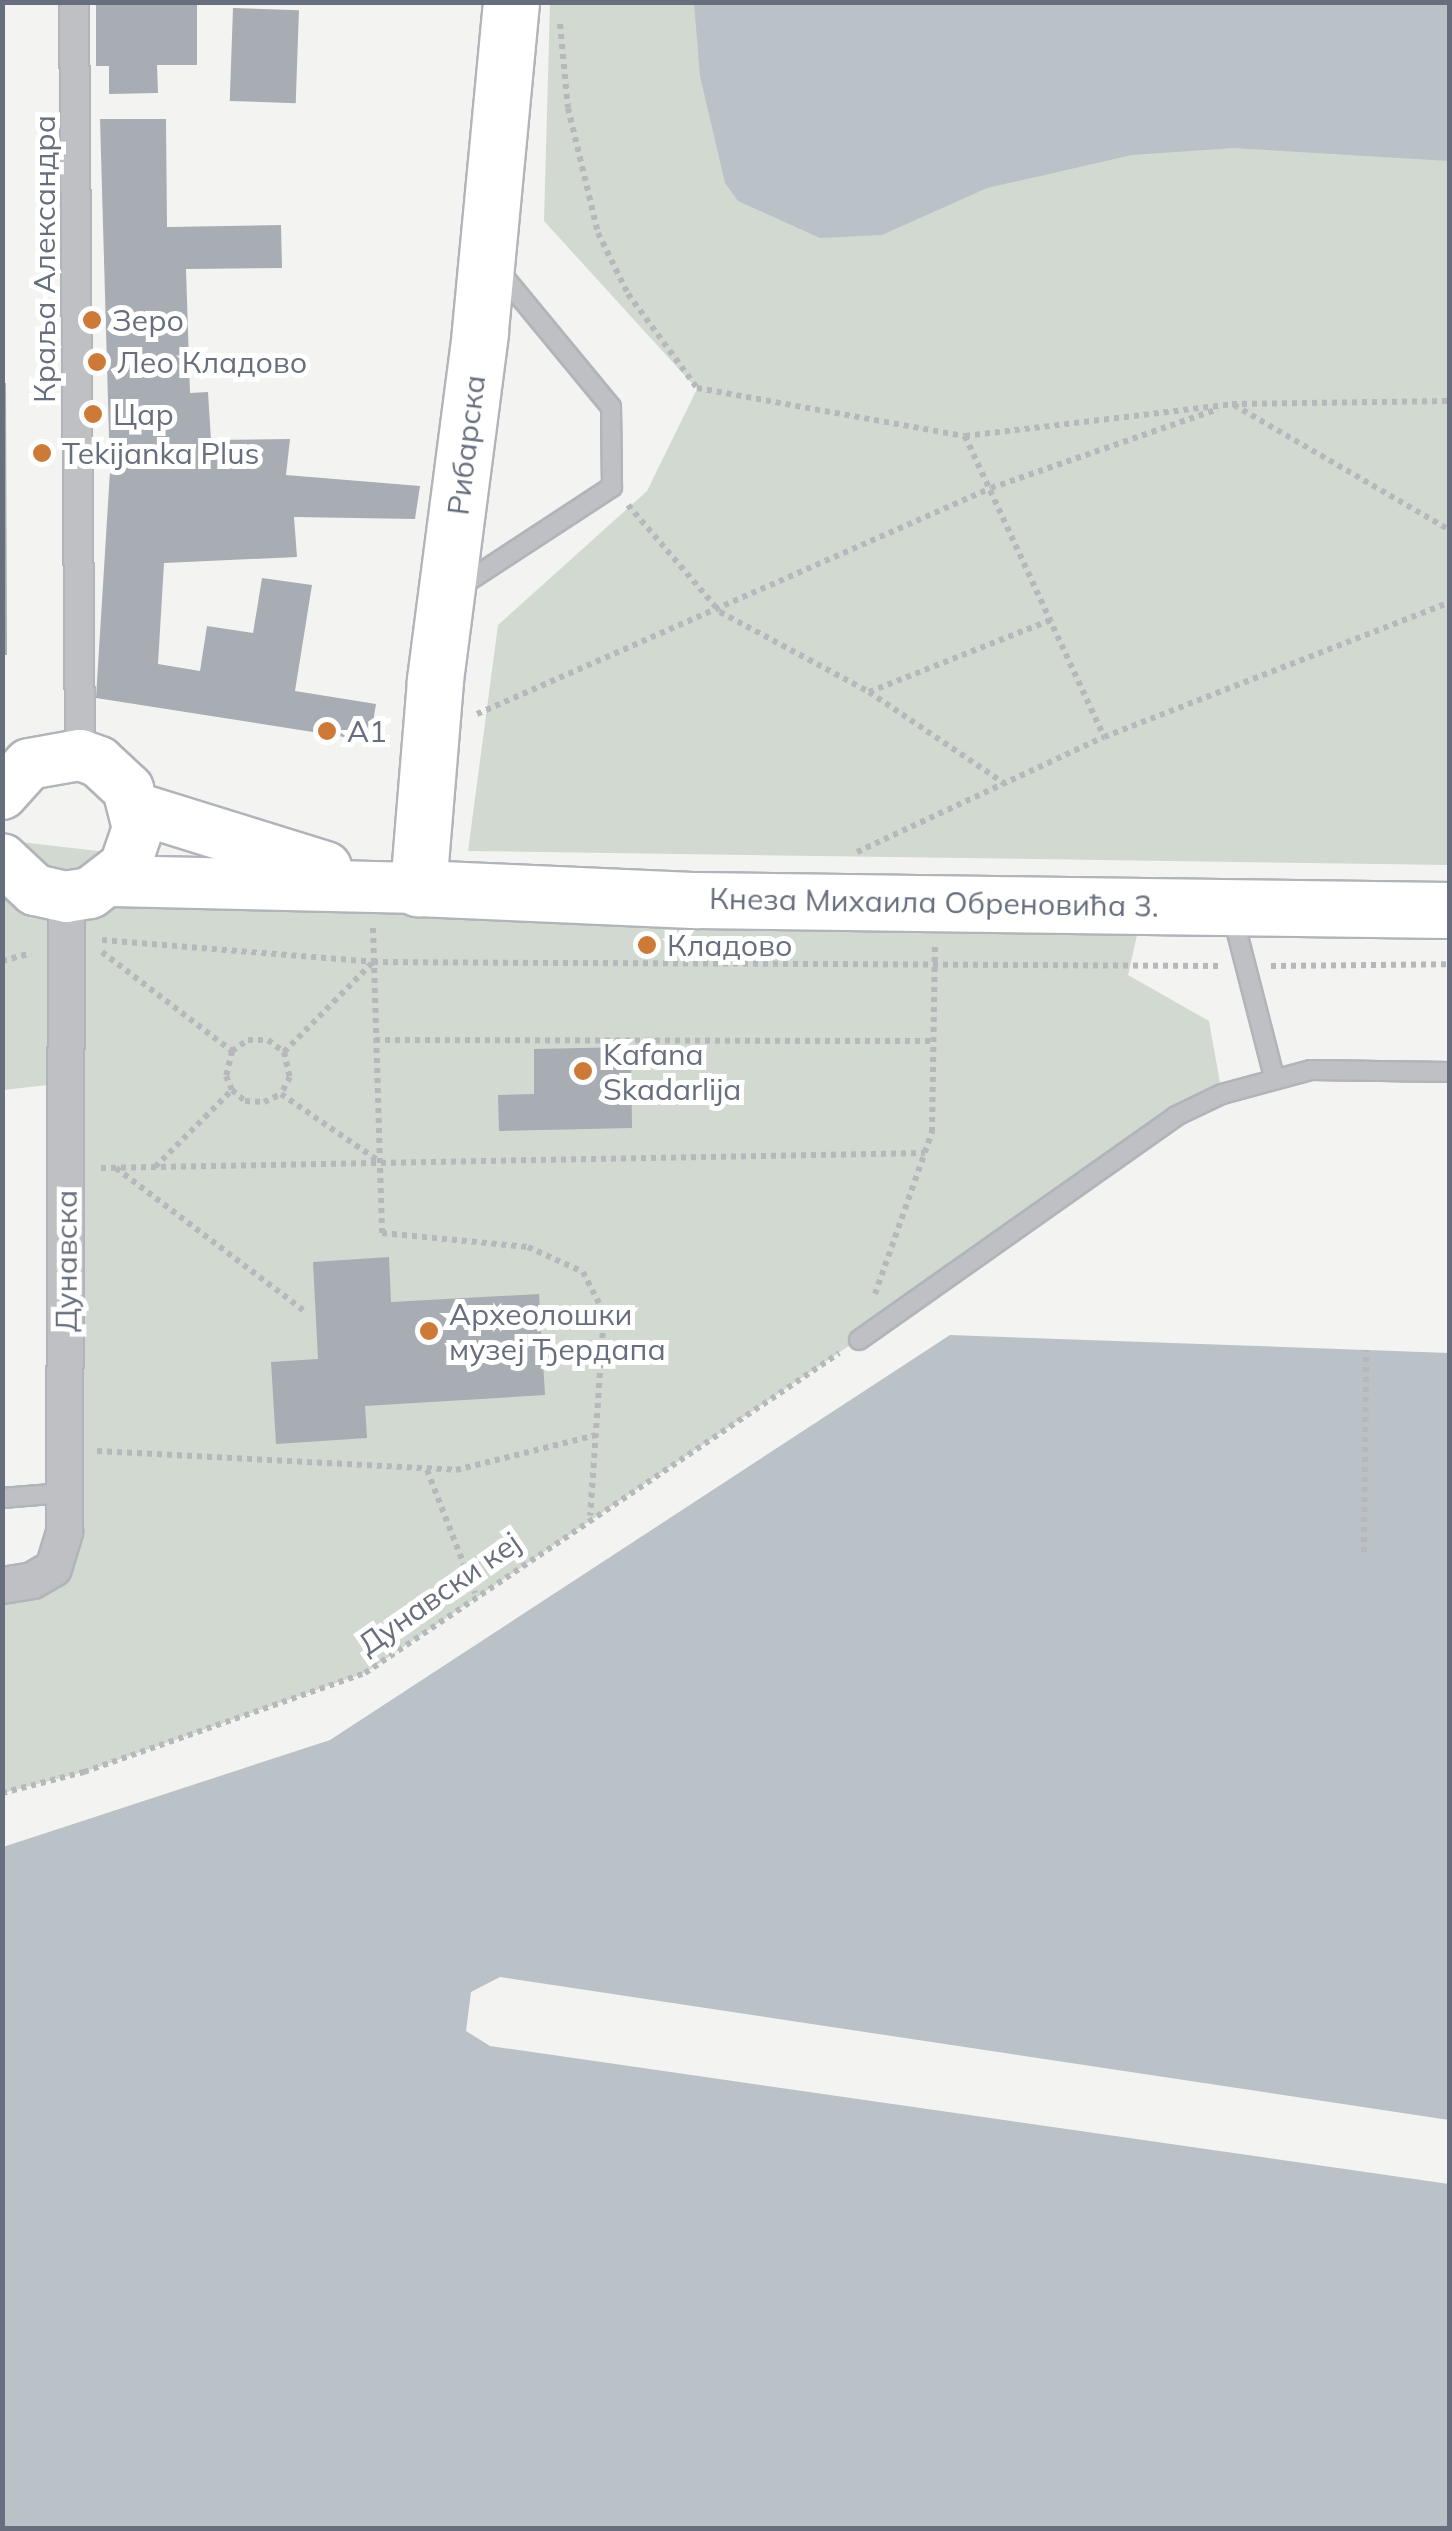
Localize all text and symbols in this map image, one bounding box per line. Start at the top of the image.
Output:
street label: Краља Александра [26,115,62,403]
place label: Зеро [112,302,184,338]
marker: Зеро [81,309,103,331]
place label: Лео Кладово [117,344,307,380]
marker: Лео Кладово [86,351,108,373]
street label: Рибарска [440,373,492,517]
place label: Цар [113,396,174,432]
marker: Цар [82,403,104,425]
place label: Tekijanka Plus [62,435,259,471]
marker: Tekijanka Plus [31,442,53,464]
place label: A1 [347,713,387,749]
marker: A1 [316,720,338,742]
street label: Кнеза Михаила Обреновића 3. [709,880,1159,924]
place label: Кладово [667,927,792,963]
marker: Кладово [636,934,658,956]
place label: Kafana Skadarlija [603,1036,741,1106]
marker: Kafana Skadarlija [572,1060,594,1082]
street label: Дунавска [48,1190,84,1332]
place label: Археолошки музеј Ђердапа [449,1296,666,1366]
marker: Археолошки музеј Ђердапа [418,1320,440,1342]
street label: Дунавски кеј [351,1524,527,1662]

